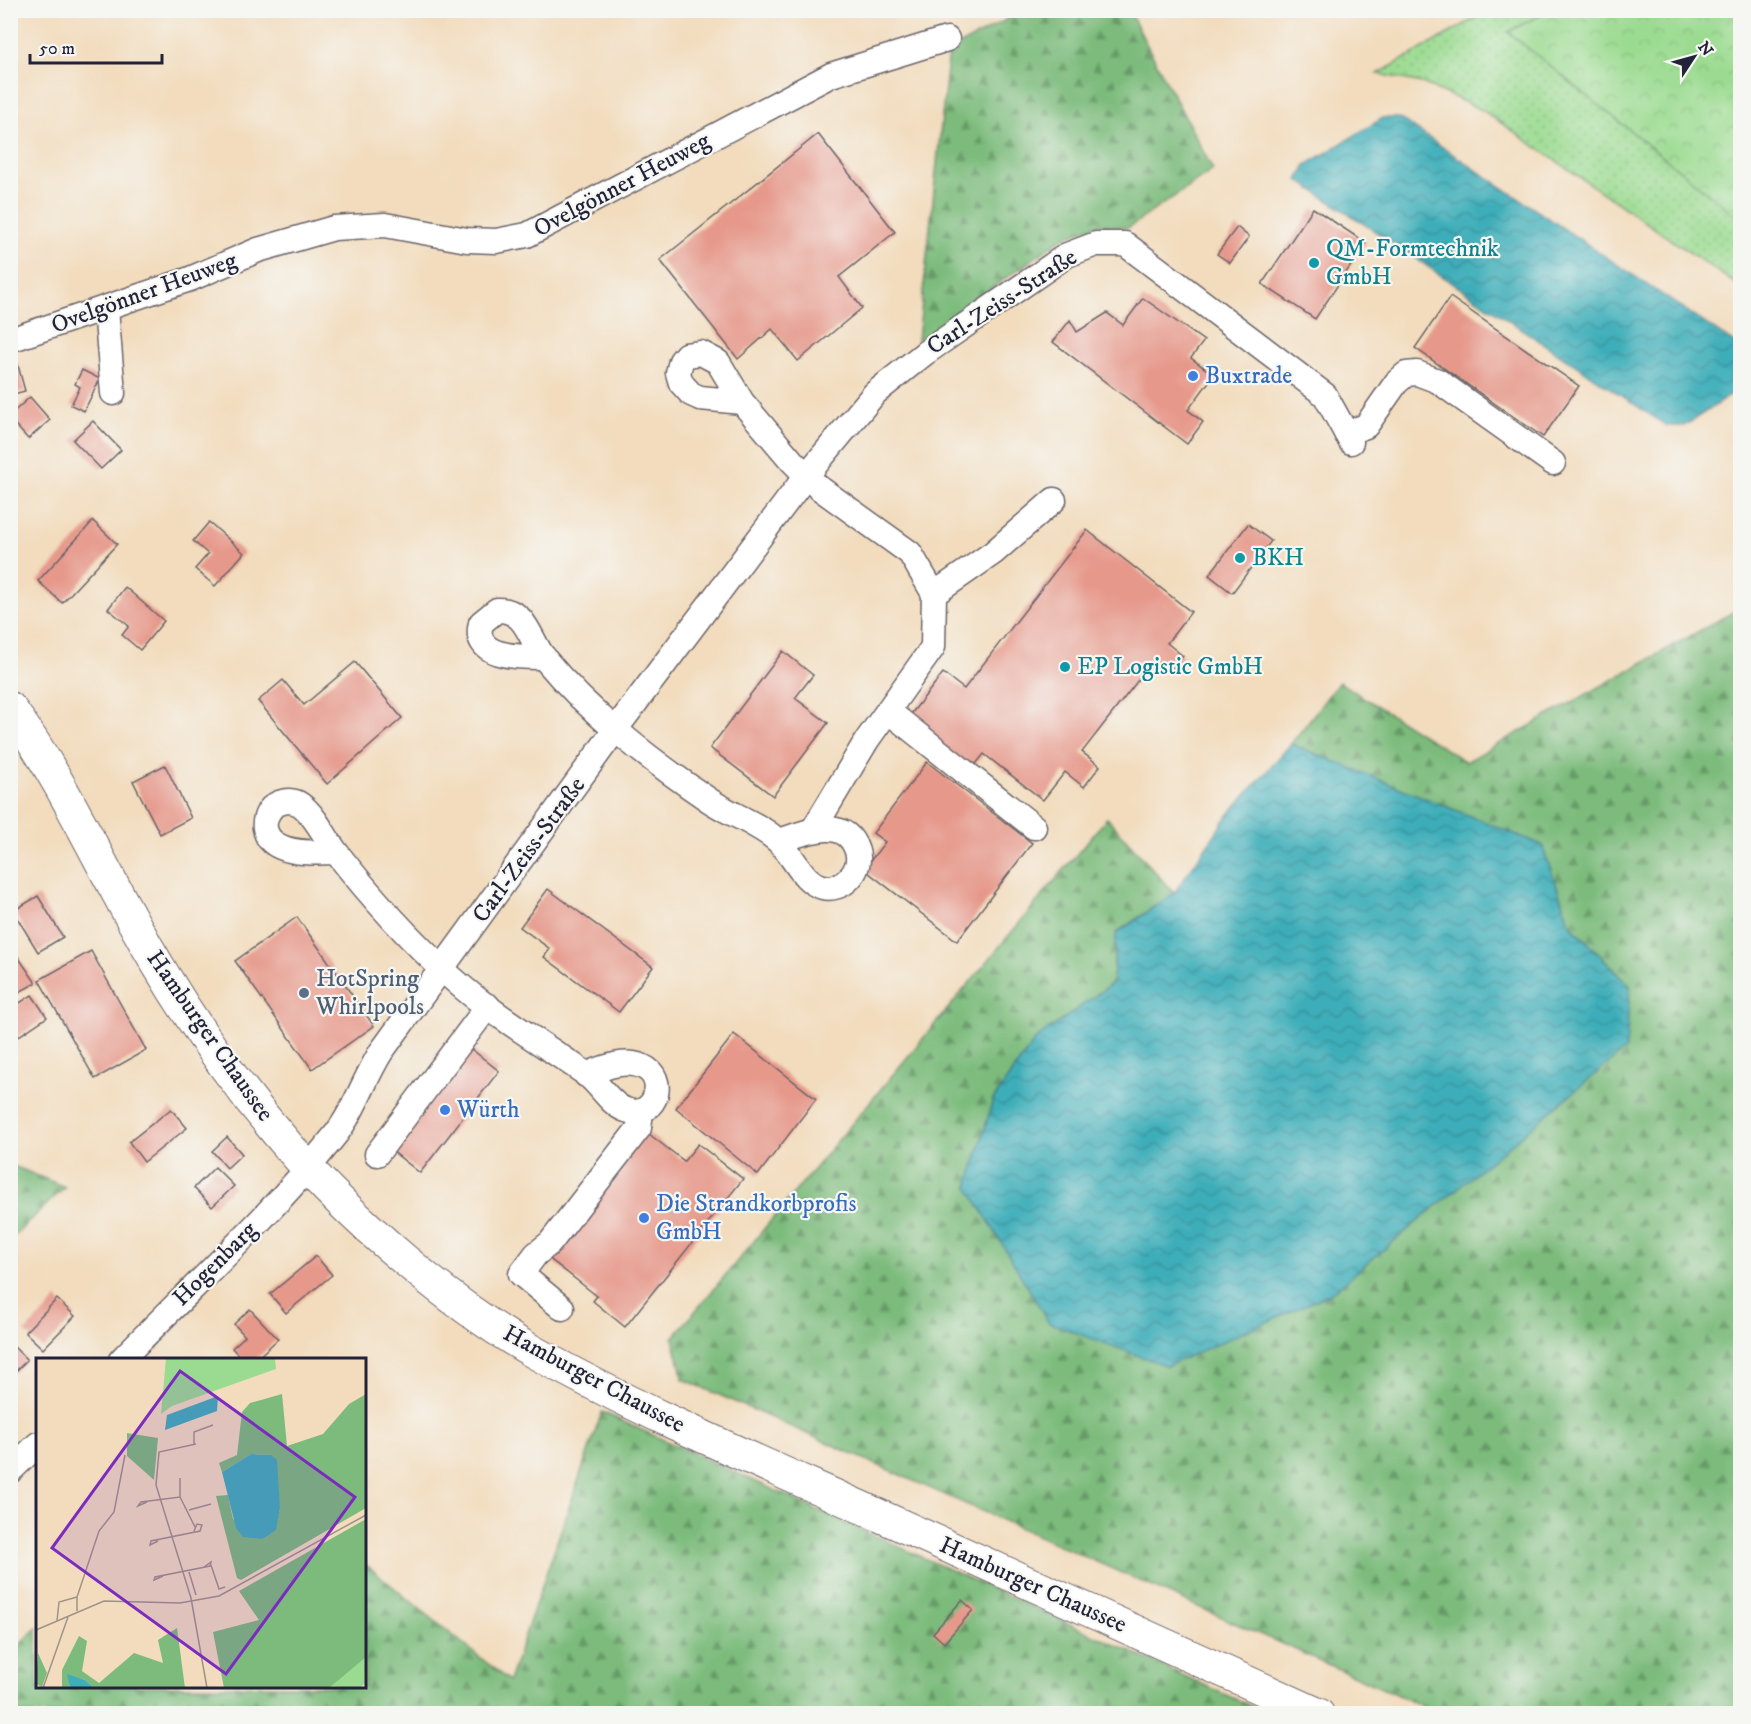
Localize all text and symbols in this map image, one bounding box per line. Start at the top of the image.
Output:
scale bar [30,27,162,65]
north arrow [1664,27,1724,87]
text: 50 m [39,38,75,60]
text: N [1693,38,1717,60]
street label: Ovelgönner Heuweg [529,126,716,244]
place label: QM-Formtechnik GmbH [1326,234,1499,292]
street label: Carl-Zeiss-Straße [921,242,1083,362]
street label: Ovelgönner Heuweg [47,245,241,340]
marker: QM-Formtechnik GmbH [1307,256,1321,270]
place label: Buxtrade [1205,361,1292,391]
marker: Buxtrade [1186,369,1200,383]
place label: BKH [1252,543,1304,573]
marker: BKH [1233,551,1247,565]
place label: EP Logistic GmbH [1077,652,1263,682]
marker: EP Logistic GmbH [1058,660,1072,674]
street label: Carl-Zeiss-Straße [466,771,592,929]
street label: Hamburger Chaussee [140,945,280,1127]
place label: HotSpring Whirlpools [315,964,424,1022]
marker: HotSpring Whirlpools [297,986,311,1000]
place label: Würth [456,1095,520,1125]
marker: Würth [438,1103,452,1117]
place label: Die Strandkorbprofis GmbH [656,1189,857,1247]
marker: Die Strandkorbprofis GmbH [637,1211,651,1225]
street label: Hogenbarg [166,1215,264,1313]
street label: Hamburger Chaussee [498,1318,690,1440]
inset map [36,1358,366,1688]
street label: Hamburger Chaussee [935,1530,1131,1640]

